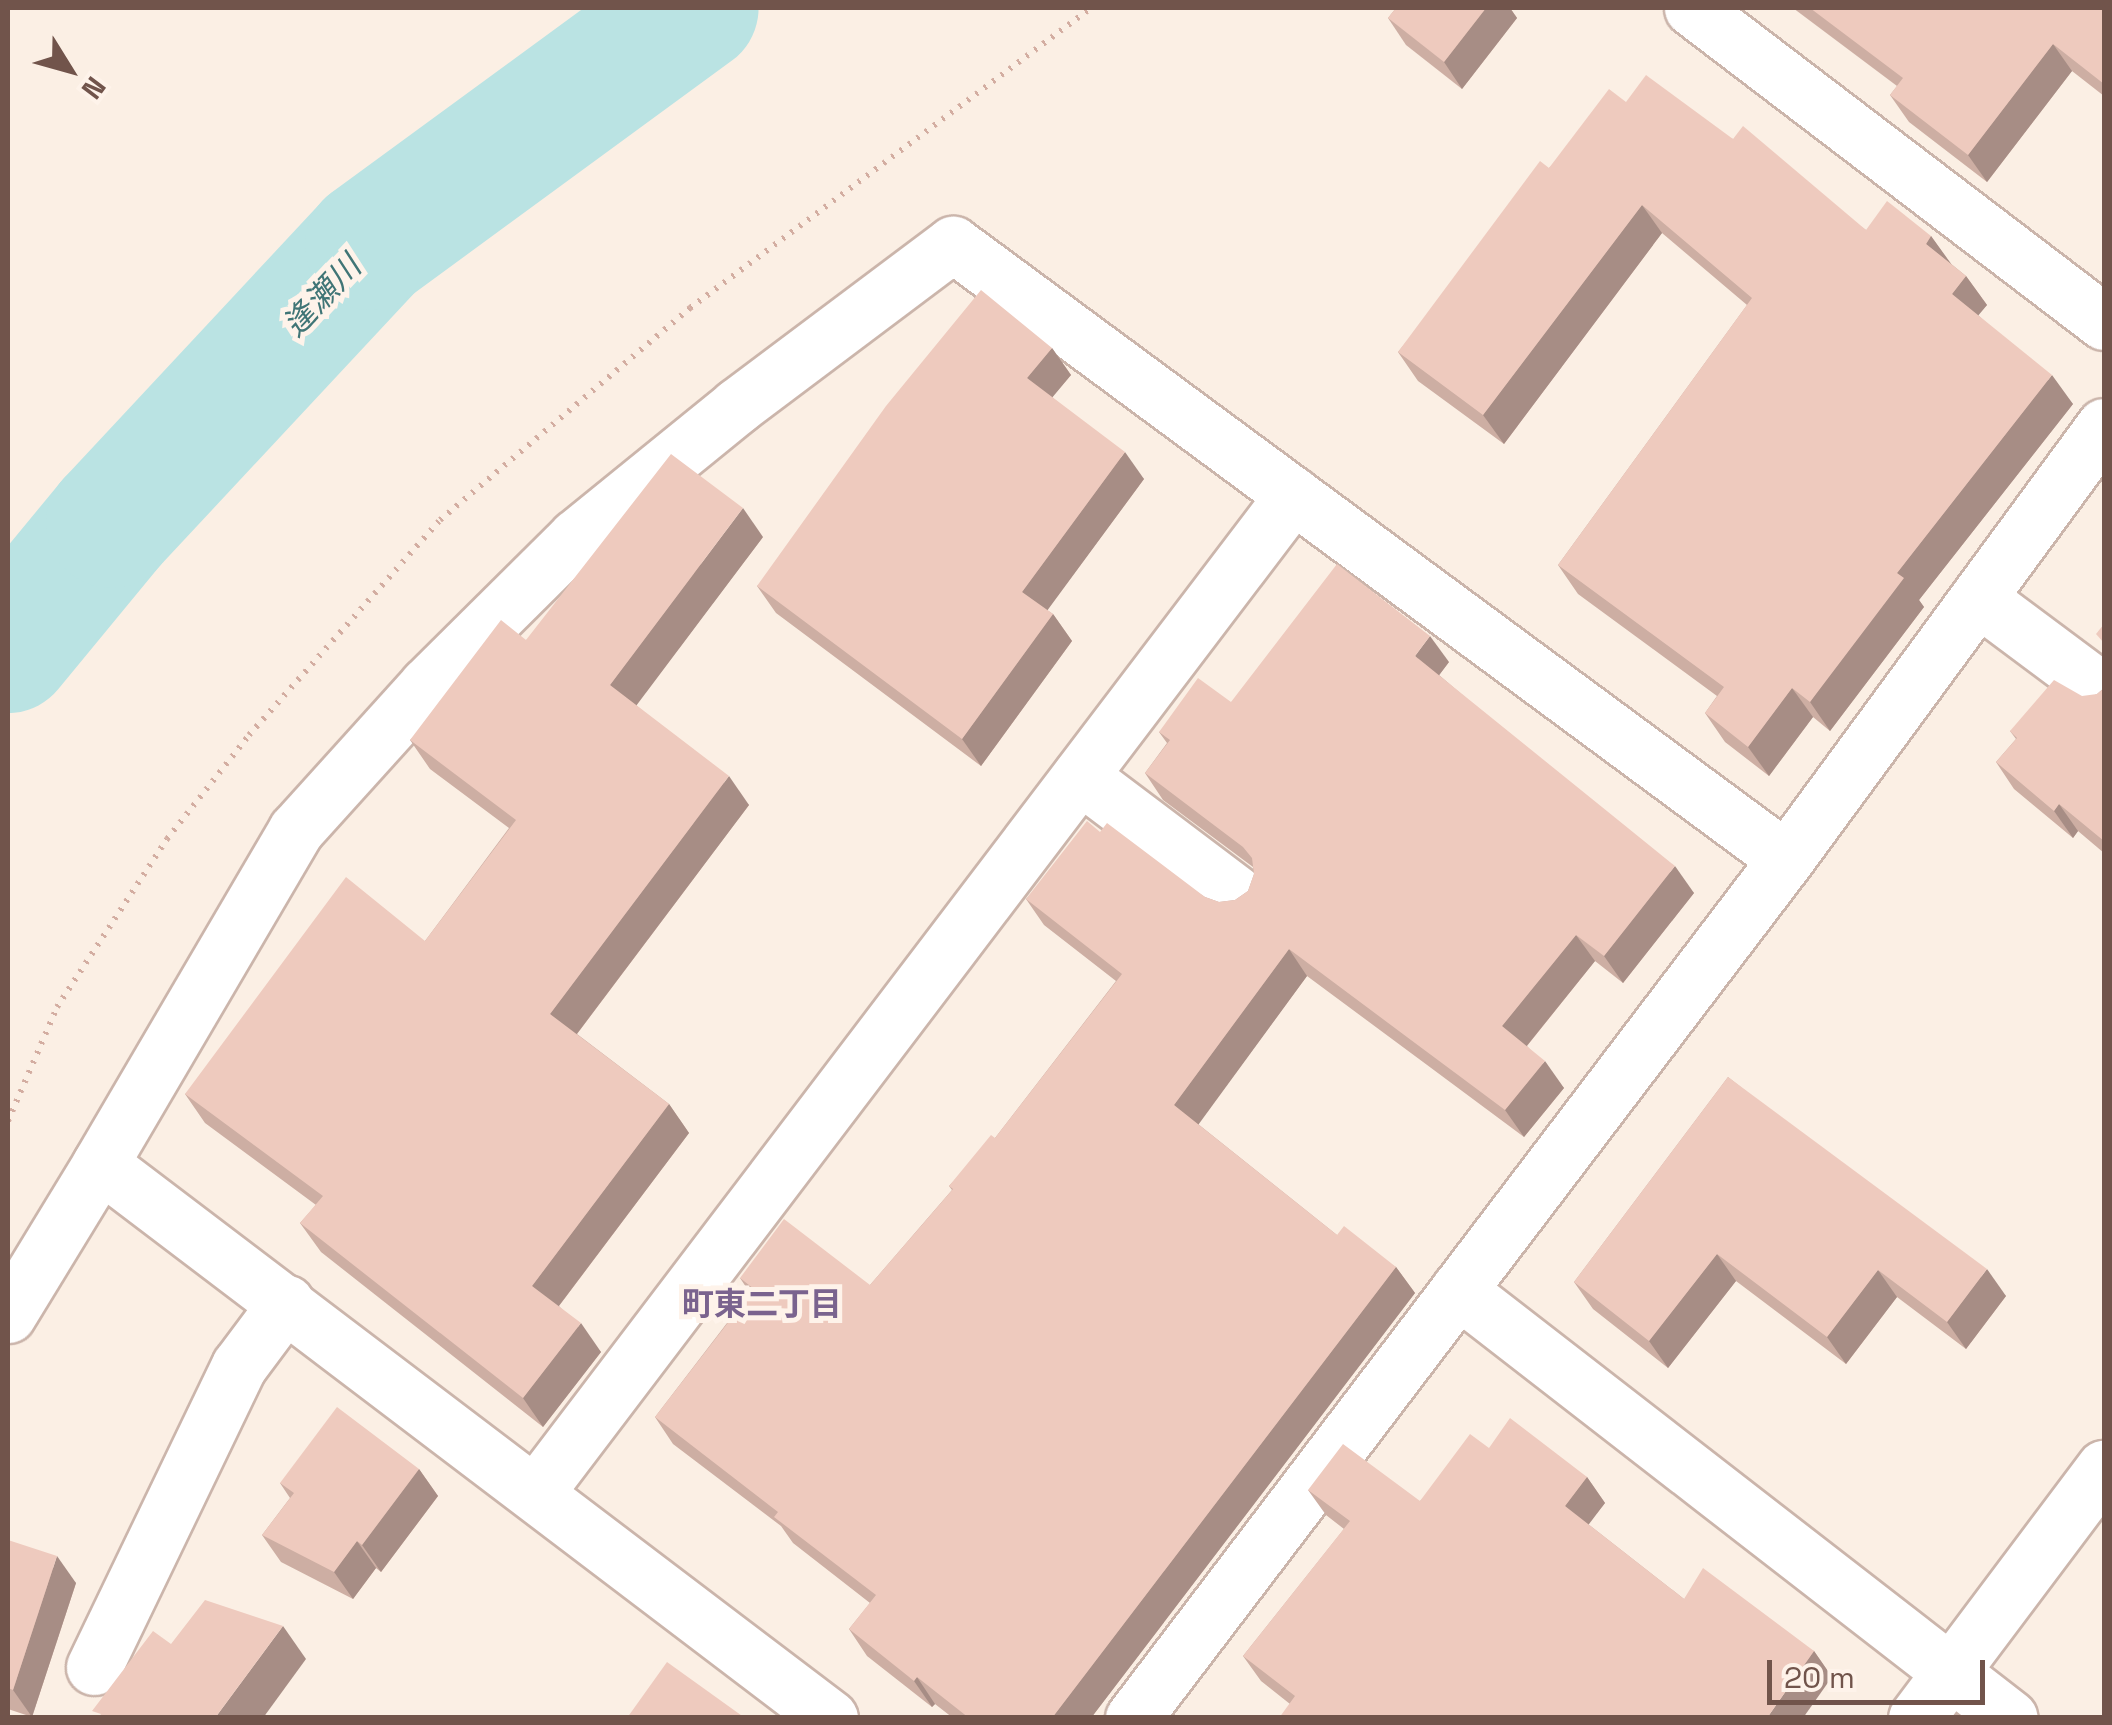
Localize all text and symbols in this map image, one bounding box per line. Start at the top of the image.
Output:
north arrow [20,20,120,120]
text: N [74,70,114,106]
water label: 逢瀬川 [275,248,369,344]
district label: 町東二丁目 [682,1285,842,1323]
scale bar [1772,1640,1990,1702]
text: 20 m [1784,1658,1855,1697]

